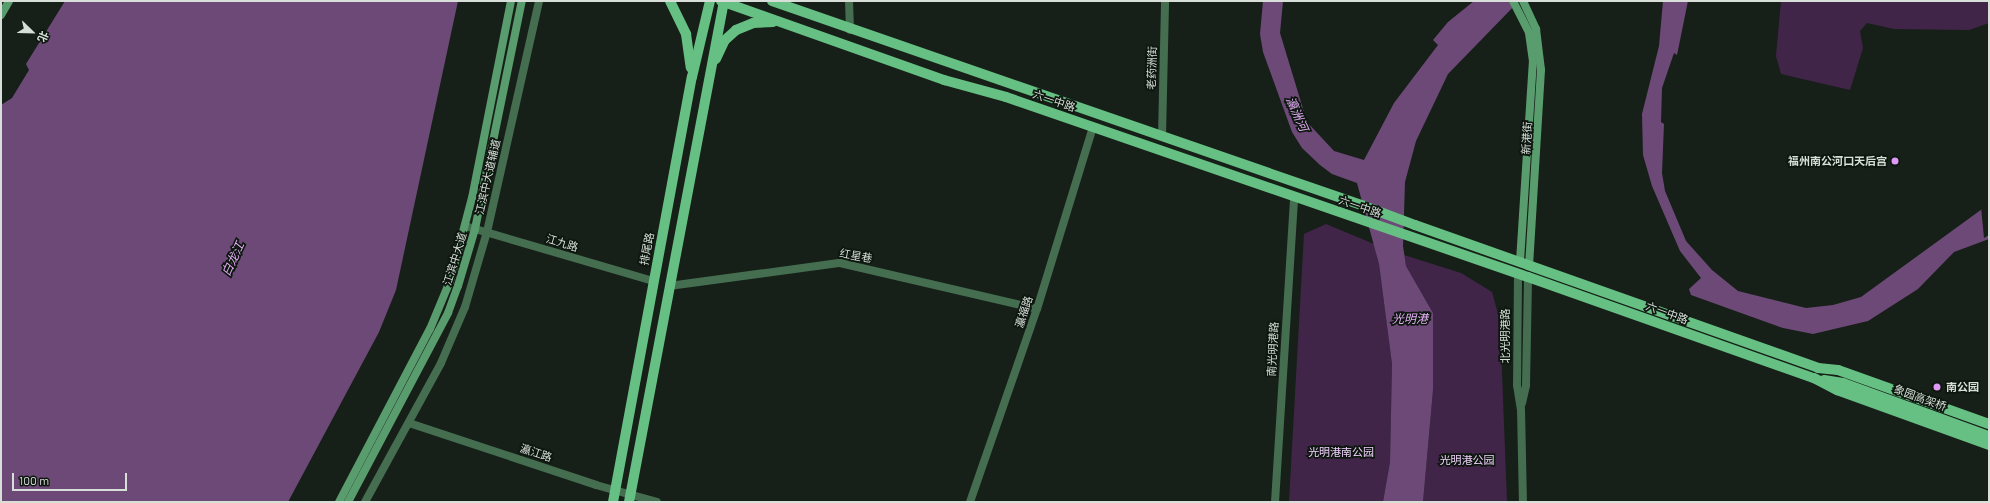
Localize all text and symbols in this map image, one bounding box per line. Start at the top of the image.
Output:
north arrow [12,12,52,52]
text: 北 [35,29,52,44]
street label: 老药洲街 [1145,46,1159,90]
street label: 六一中路 [1031,88,1077,114]
water label: 瀛洲河 [1283,95,1311,133]
street label: 新港街 [1520,121,1534,155]
street label: 江滨中大道辅道 [473,138,503,216]
place label: 福州南公河口天后宫 [1788,154,1887,168]
marker: 福州南公河口天后宫 [1890,156,1900,166]
street label: 六一中路 [1337,194,1383,220]
street label: 江滨中大道 [441,231,469,287]
street label: 江九路 [544,232,580,254]
street label: 排尾路 [637,232,657,266]
water label: 白龙江 [219,240,247,278]
street label: 红星巷 [839,247,873,265]
street label: 瀛福路 [1013,294,1035,330]
street label: 六一中路 [1644,299,1690,327]
street label: 北光明港路 [1498,309,1512,363]
water label: 光明港 [1392,312,1428,326]
street label: 南光明港路 [1265,321,1281,377]
place label: 南公园 [1946,380,1979,394]
marker: 南公园 [1931,381,1943,393]
street label: 象园高架桥 [1892,382,1948,414]
street label: 瀛江路 [518,442,554,464]
park label: 光明港南公园 [1308,445,1374,459]
park label: 光明港公园 [1440,453,1494,467]
scale bar [14,465,129,491]
text: 100 m [19,473,49,487]

